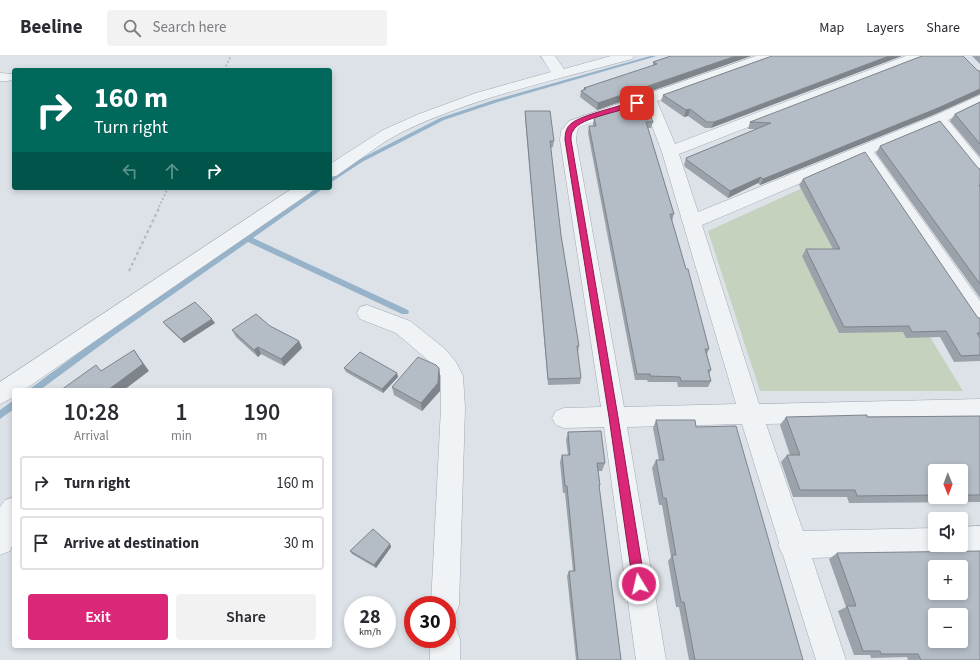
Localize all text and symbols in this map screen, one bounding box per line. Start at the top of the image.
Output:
search box [107,10,387,46]
text: Beeline [20,14,83,41]
icon: search [121,17,143,39]
text: Search here [153,17,227,38]
text: Map [819,18,844,38]
text: Layers [866,18,904,38]
text: Share [926,18,960,38]
text: 160 m [94,78,168,118]
icon: right [28,84,80,136]
pin [620,86,654,120]
icon: arrive [626,92,648,114]
text: Turn right [94,115,168,140]
icon: left [119,160,141,182]
icon: ahead [161,160,183,182]
icon: right [203,160,225,182]
text: 10:28 [64,395,119,430]
text: 1 [175,395,188,430]
text: 190 [244,395,280,430]
text: Arrival [74,427,109,445]
text: min [171,427,192,445]
text: m [257,427,267,445]
north arrow [928,464,968,504]
map controls [928,464,968,648]
icon: right [30,472,52,494]
text: Turn right [64,473,130,494]
text: 160 m [276,473,314,494]
button: sound [928,512,968,552]
icon: arrive [30,532,52,554]
text: Arrive at destination [64,533,199,554]
text: 30 m [284,533,314,554]
button: + [928,560,968,600]
position arrow [618,563,660,605]
button: Exit [28,594,168,640]
button: Share [176,594,316,640]
speed limit sign: 30 [404,596,456,648]
text: 28 [359,603,381,631]
button: − [928,608,968,648]
text: km/h [359,625,381,639]

